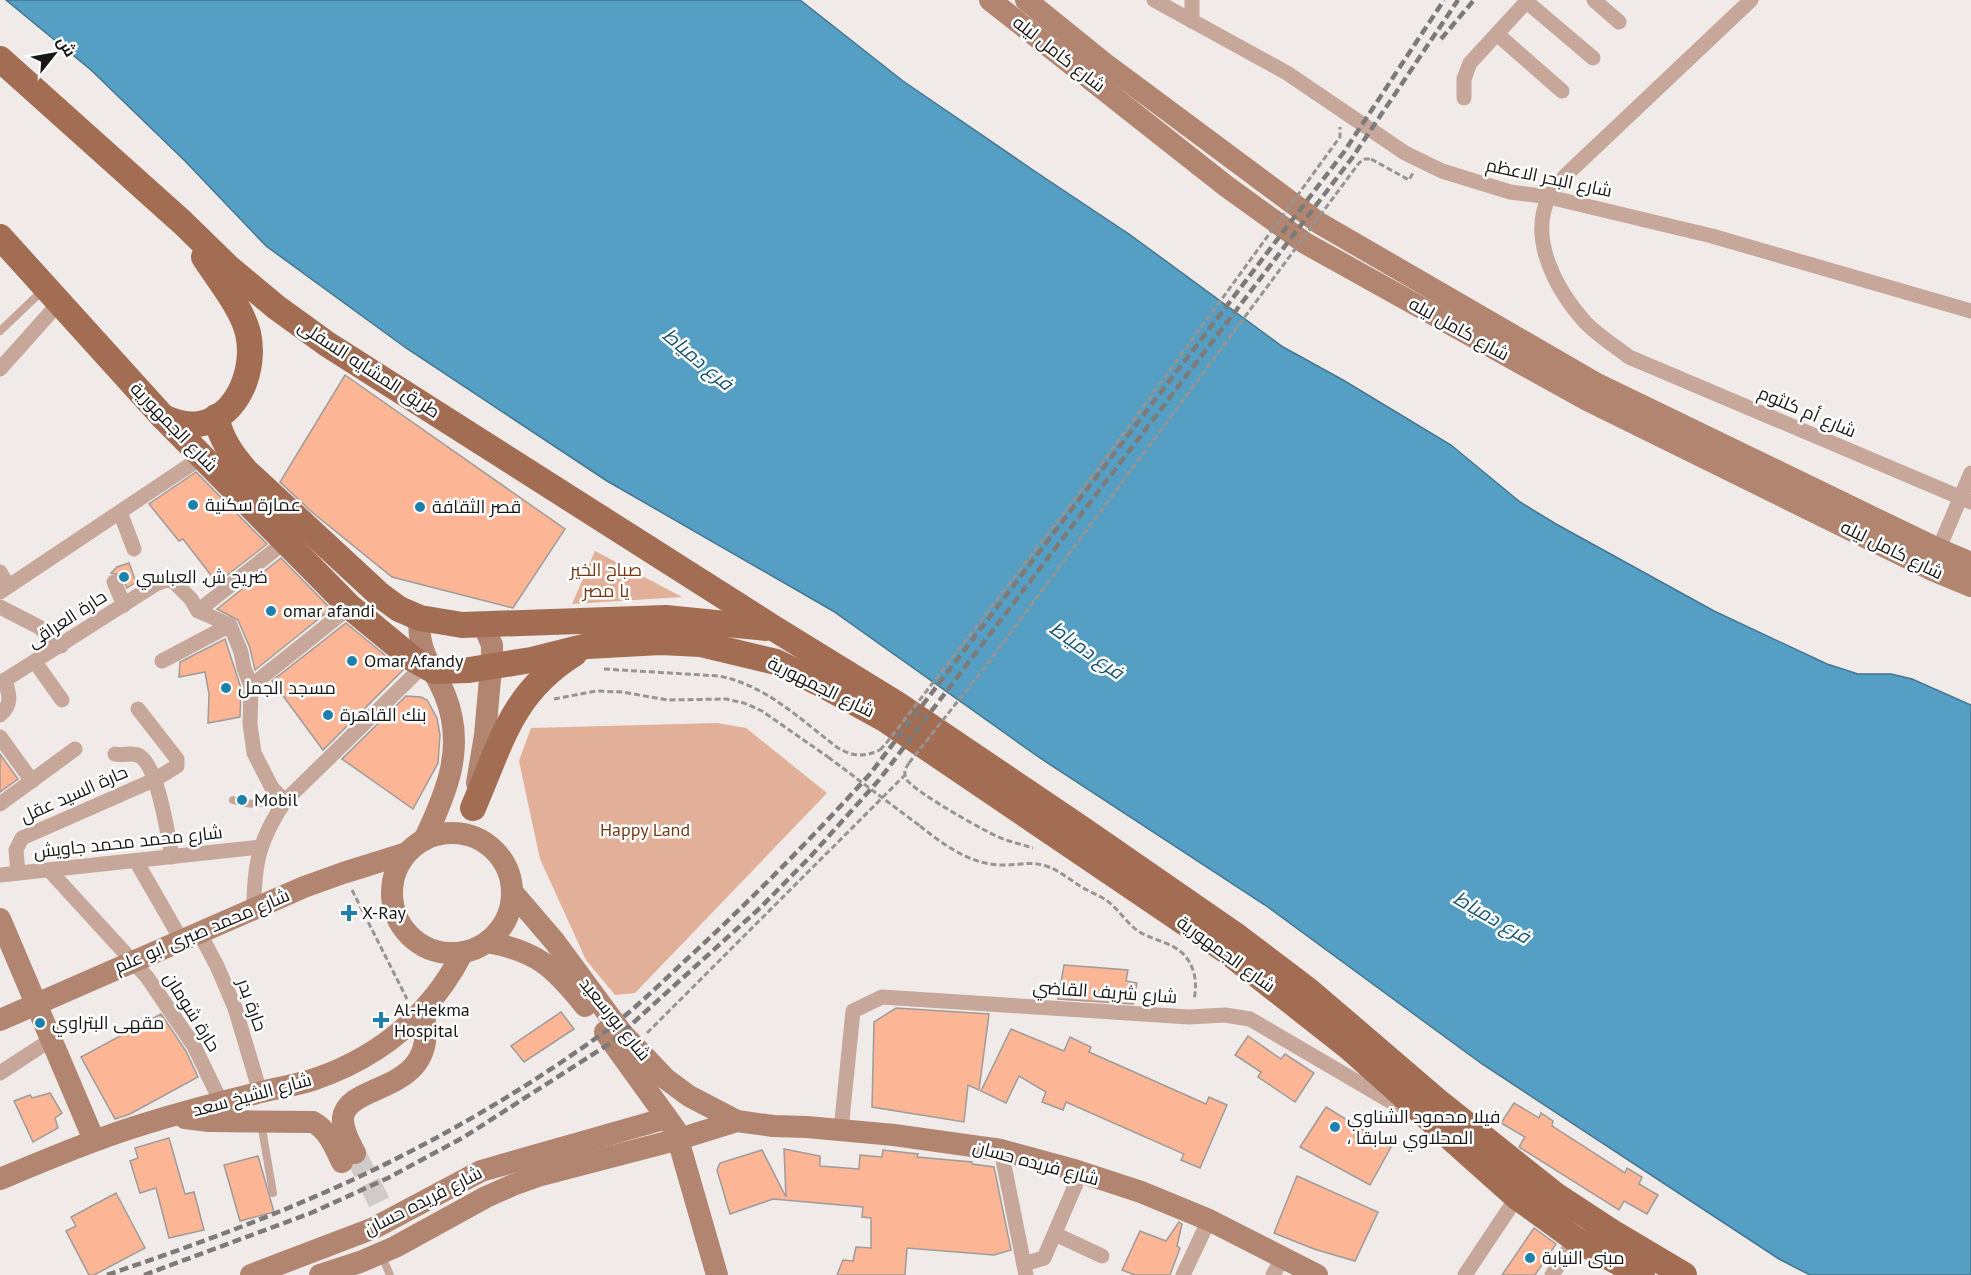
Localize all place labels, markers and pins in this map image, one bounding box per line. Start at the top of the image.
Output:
place label: عمارة سكنية [205,493,301,516]
place label: قصر الثقافة [432,495,521,518]
marker: عمارة سكنية [186,498,200,512]
marker: قصر الثقافة [413,500,427,514]
place label: ضريح ش. العباسي [136,565,268,590]
marker: ضريح ش. العباسي [117,570,131,584]
place label: omar afandi [283,599,375,622]
marker: omar afandi [264,604,278,618]
place label: Omar Afandy [364,649,464,672]
marker: Omar Afandy [345,654,359,668]
place label: مسجد الجمل [238,676,336,699]
marker: مسجد الجمل [219,681,233,695]
place label: بنك القاهرة [340,703,426,726]
marker: بنك القاهرة [321,708,335,722]
place label: Mobil [254,788,298,811]
marker: Mobil [235,793,249,807]
place label: X-Ray [362,901,407,924]
marker: X-Ray [340,904,358,922]
place label: Al-Hekma Hospital [394,998,470,1042]
place label: مقهى البتراوي [52,1011,164,1037]
marker: Al-Hekma Hospital [372,1011,390,1029]
marker: مقهى البتراوي [33,1016,47,1030]
place label: فيلا محمود الشناوي ، المحلاوي سابقا [1347,1105,1500,1152]
marker: فيلا محمود الشناوي ، المحلاوي سابقا [1328,1120,1342,1134]
place label: مبنى النيابة [1542,1246,1625,1269]
marker: مبنى النيابة [1523,1251,1537,1265]

